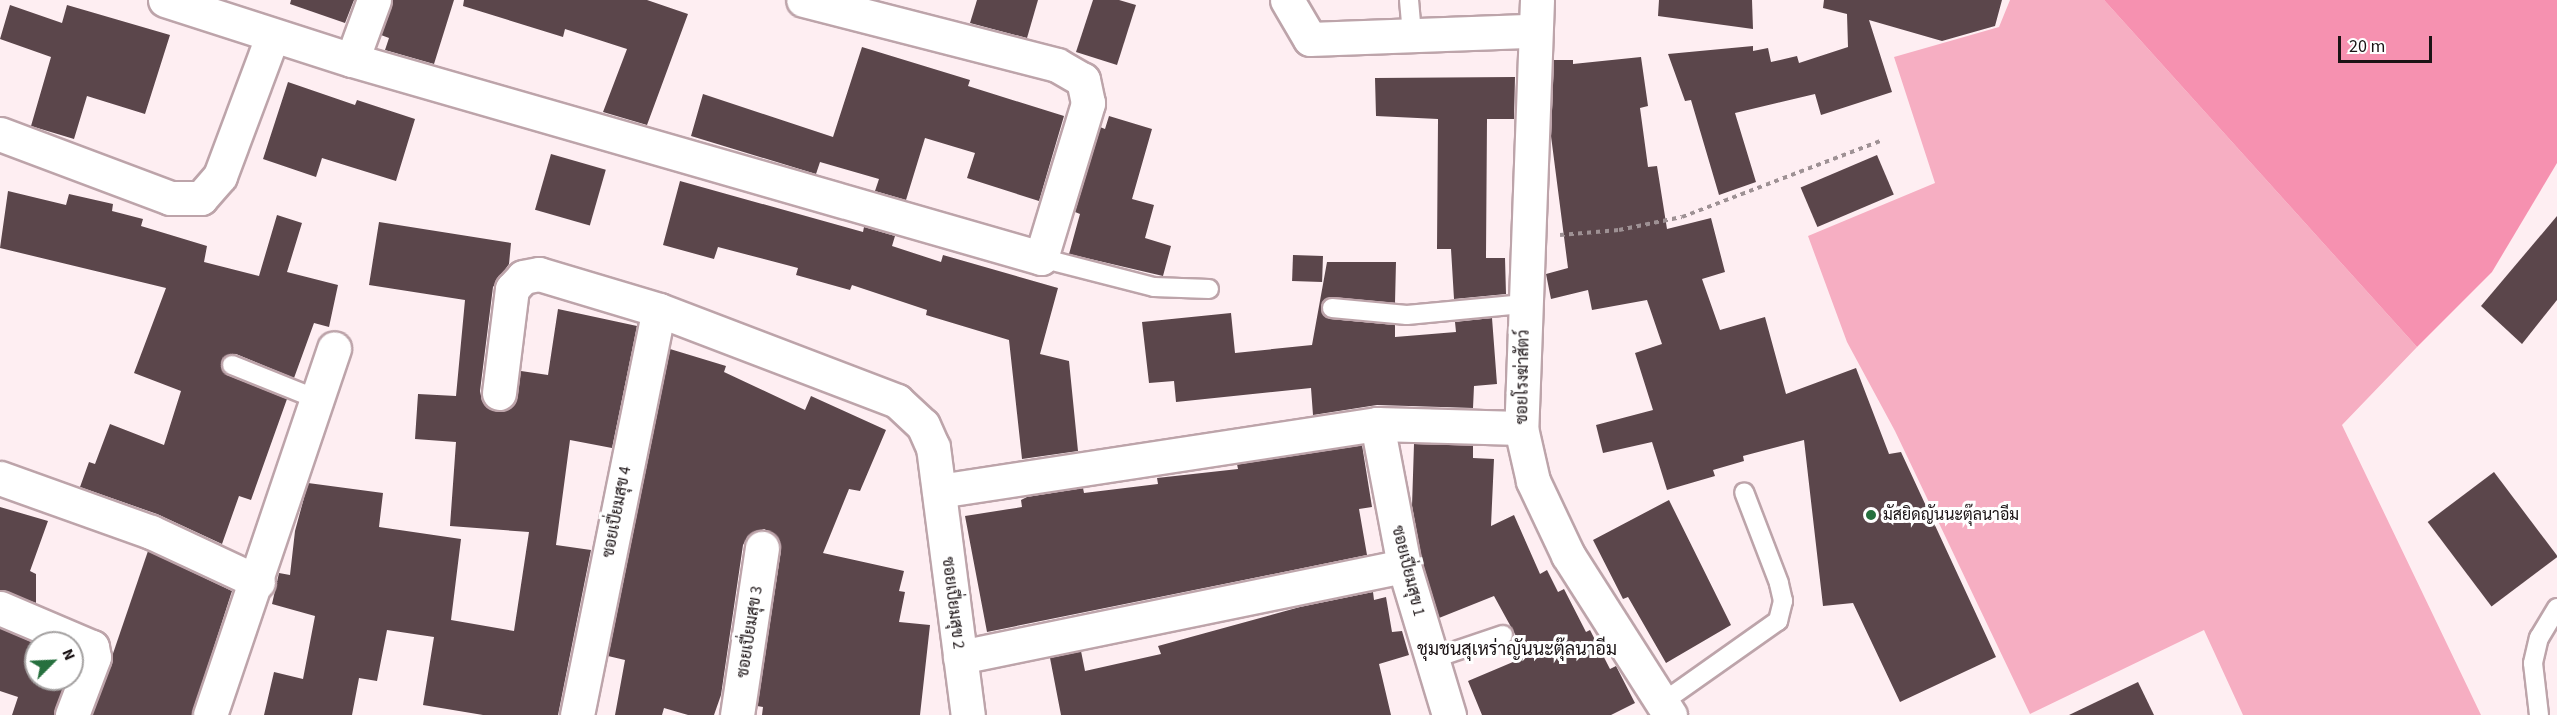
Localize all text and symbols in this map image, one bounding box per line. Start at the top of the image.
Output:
scale bar [2341,24,2436,62]
text: 20 m [2349,34,2385,59]
street label: ซอยโรงฆ่าสัตว์ [1513,330,1533,424]
street label: ซอยเปี่ยมสุข 4 [599,465,635,559]
place label: มัสยิดญันนะตุ๊ลนาอีม [1883,505,2019,525]
marker: มัสยิดญันนะตุ๊ลนาอีม [1864,508,1878,522]
street label: ซอยเปี่ยมสุข 1 [1387,524,1429,618]
street label: ซอยเปี่ยมสุข 2 [938,556,968,650]
street label: ซอยเปี่ยมสุข 3 [733,585,767,679]
north arrow [24,631,84,691]
district label: ชุมชนสุเหร่าญันนะตุ๊ลนาอีม [1417,639,1617,661]
text: N [56,645,81,664]

